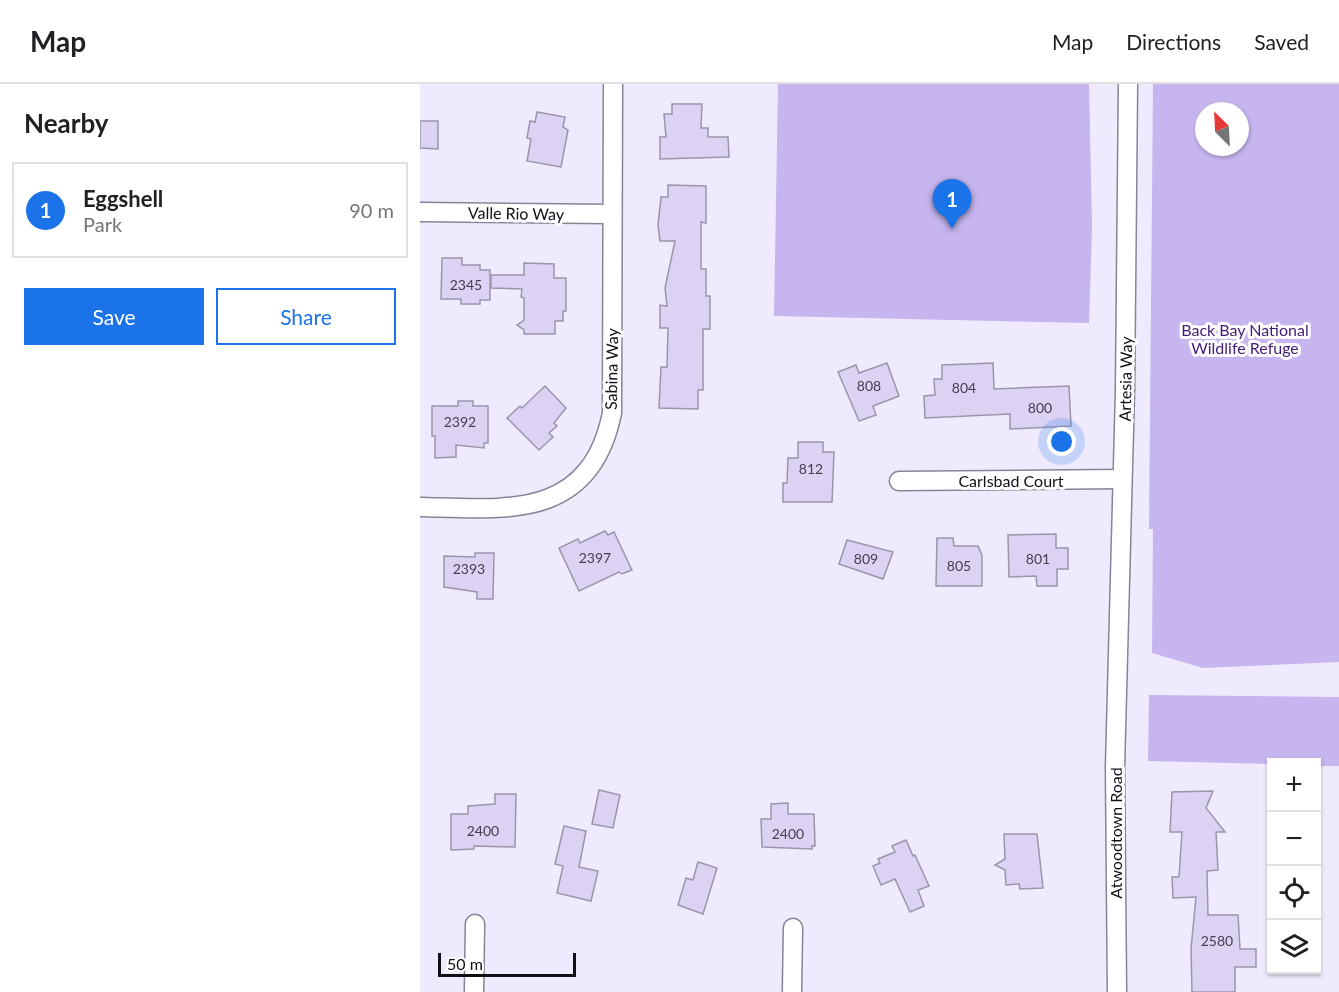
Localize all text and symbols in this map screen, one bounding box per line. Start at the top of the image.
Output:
text: Map [30,24,86,58]
text: Map [1052,29,1093,54]
text: Directions [1126,29,1221,54]
text: Saved [1254,29,1309,54]
north arrow [1195,102,1249,156]
text: Nearby [24,107,109,139]
pin: 1 [932,180,972,229]
text: Eggshell [83,185,163,212]
text: 1 [40,198,51,222]
text: 90 m [349,198,394,222]
street label: Valle Rio Way [468,203,565,223]
text: Park [83,212,122,236]
house number: 2345 [450,276,482,293]
button: Save [24,288,204,345]
button: Share [216,288,396,345]
park label: Back Bay National Wildlife Refuge [1181,320,1309,357]
street label: Sabina Way [601,327,621,410]
street label: Artesia Way [1115,336,1135,422]
house number: 808 [857,377,881,394]
house number: 804 [952,379,976,396]
house number: 800 [1028,399,1052,416]
house number: 2392 [444,413,476,430]
your location [1047,427,1076,456]
house number: 812 [799,460,823,477]
street label: Carlsbad Court [958,471,1064,490]
house number: 2397 [579,549,611,566]
house number: 809 [854,550,878,567]
house number: 801 [1026,550,1050,567]
house number: 805 [947,557,971,574]
house number: 2393 [453,560,485,577]
map controls [1267,758,1321,974]
button: + [1267,758,1321,812]
street label: Atwoodtown Road [1106,767,1125,899]
button: − [1267,812,1321,866]
house number: 2400 [467,822,499,839]
house number: 2400 [772,825,804,842]
button: locate [1267,866,1321,920]
button: layers [1267,920,1321,974]
house number: 2580 [1201,932,1233,949]
scale bar [438,950,576,978]
text: 50 m [447,954,483,973]

